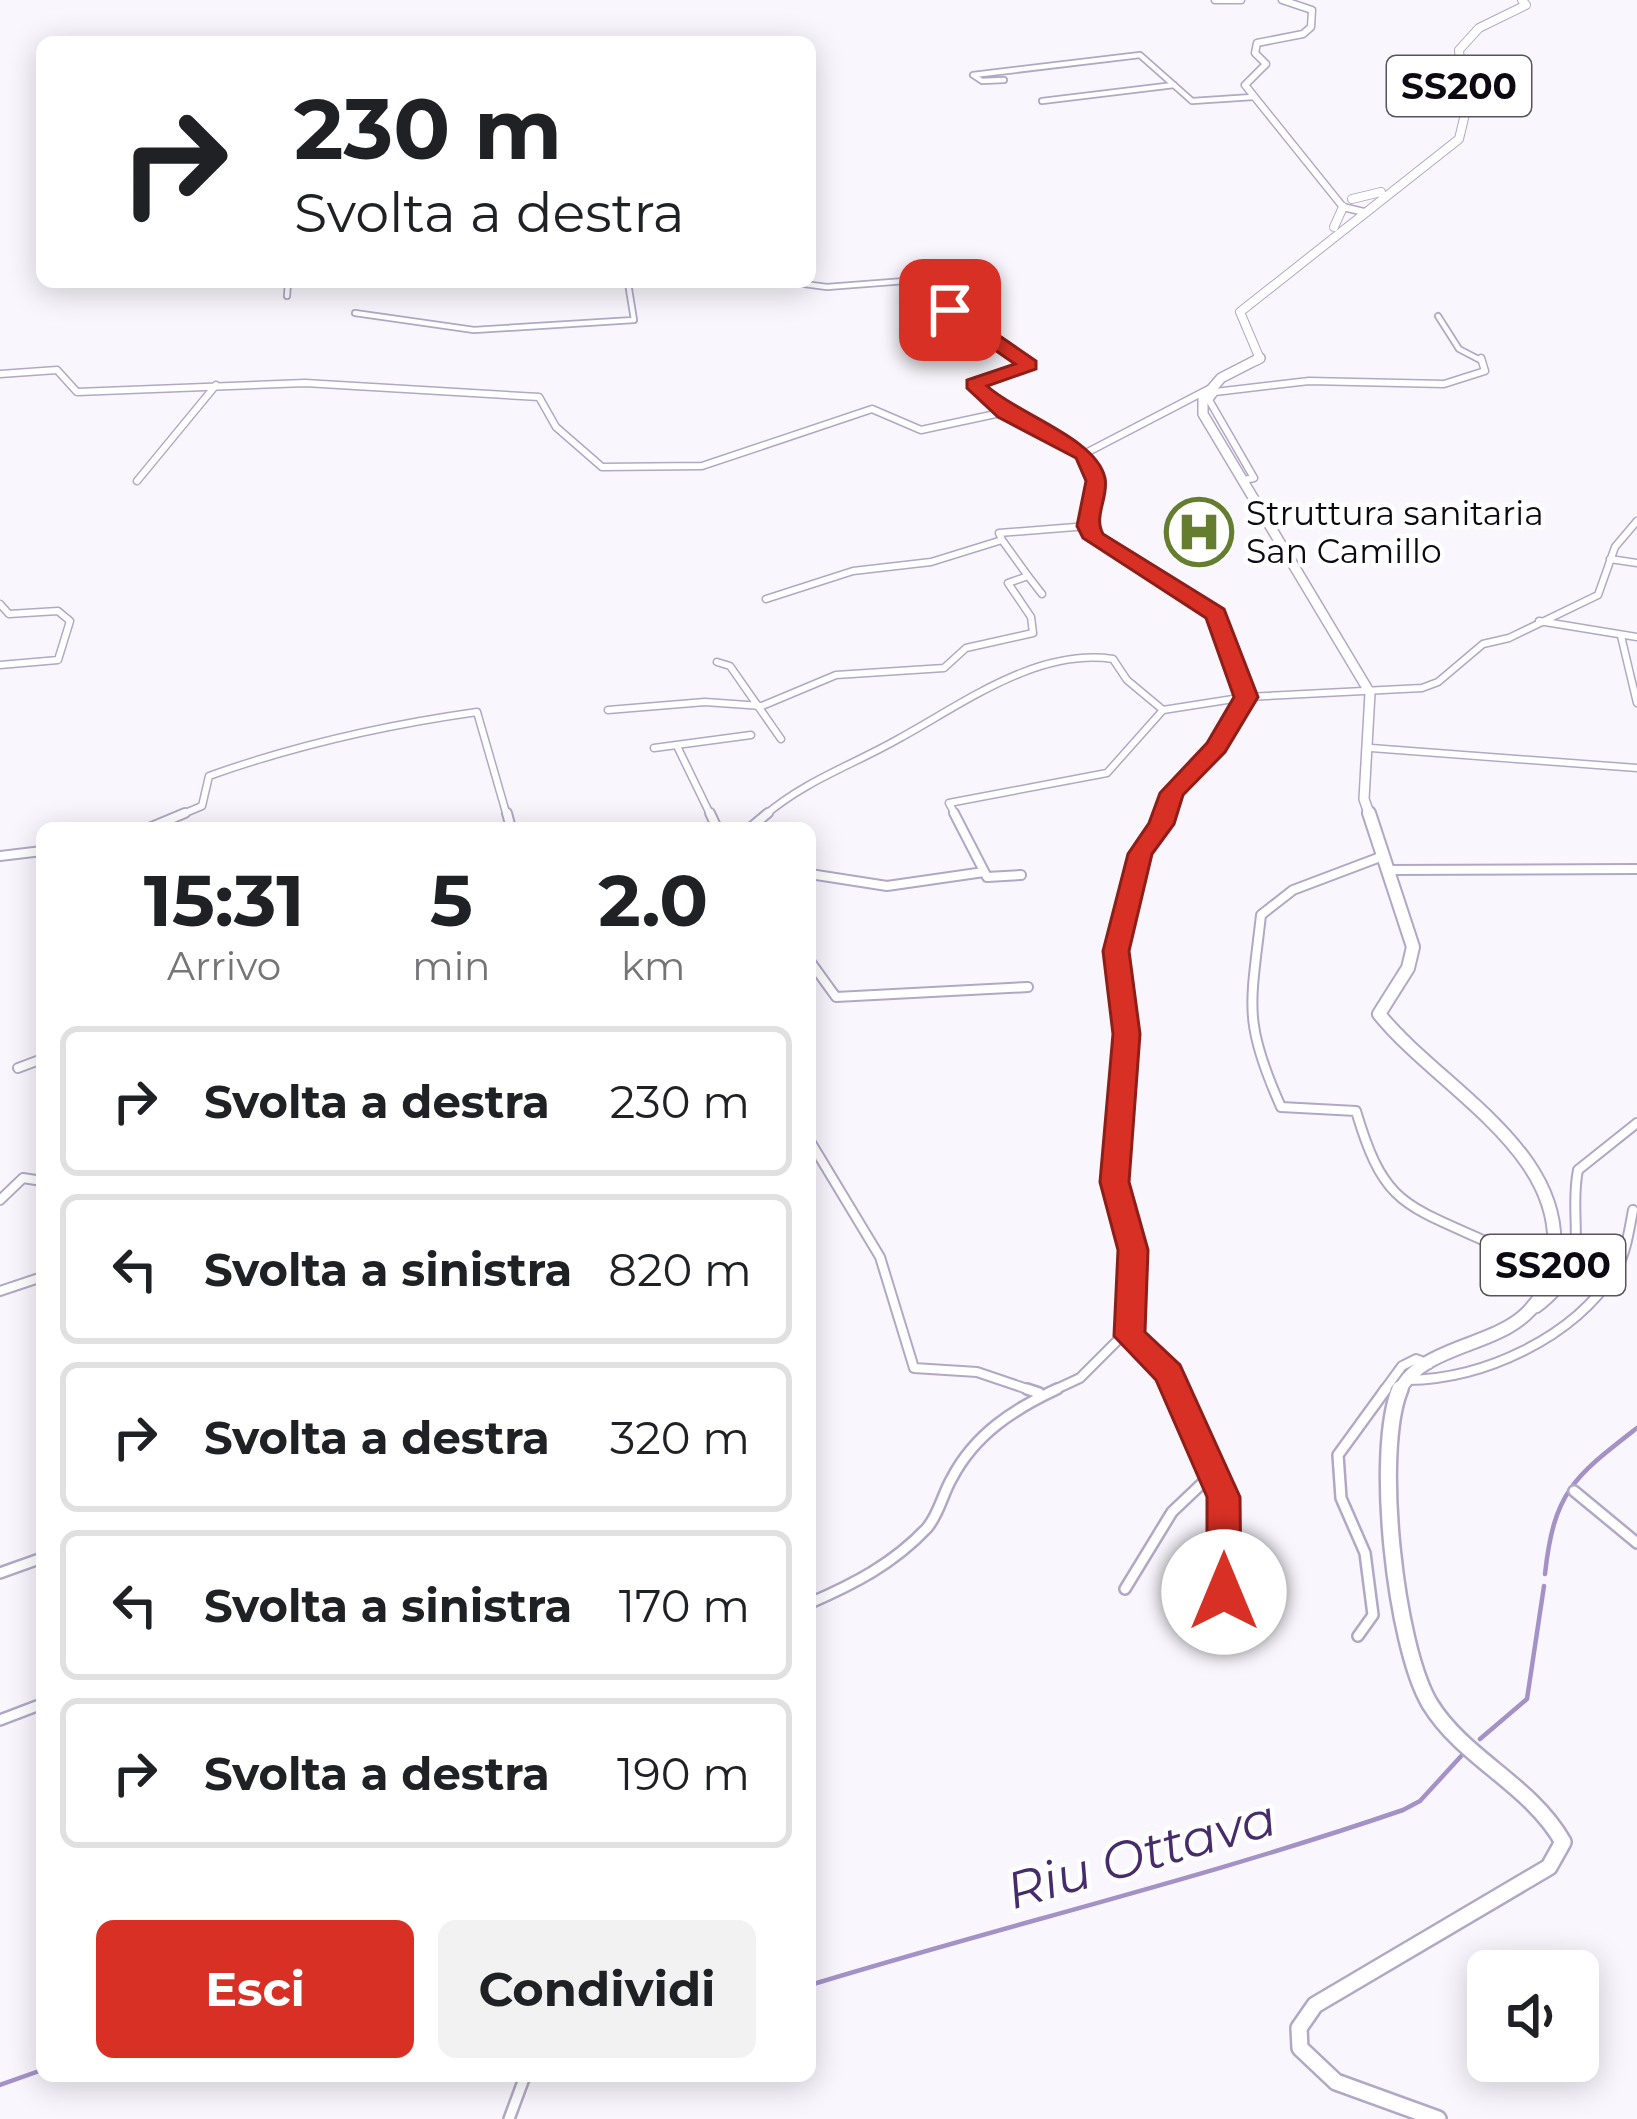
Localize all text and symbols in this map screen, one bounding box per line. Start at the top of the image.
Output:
road number: SS200 [1387,56,1531,116]
text: 230 m [294,78,562,180]
icon: right [96,84,252,240]
text: Svolta a destra [294,180,685,246]
pin [899,259,1001,361]
icon: arrive [917,277,983,343]
place label: Struttura sanitaria San Camillo [1246,493,1544,571]
hospital icon: Struttura sanitaria San Camillo [1164,497,1234,567]
text: 15:31 [144,856,305,944]
text: 5 [430,856,473,944]
text: 2.0 [598,856,708,944]
text: Arrivo [167,942,281,990]
text: min [412,942,490,990]
text: km [621,942,685,990]
icon: right [102,1068,168,1134]
text: Svolta a destra [204,1074,550,1129]
text: 230 m [610,1074,750,1129]
road number: SS200 [1481,1235,1625,1295]
icon: left [102,1236,168,1302]
text: Svolta a sinistra [204,1242,572,1297]
text: 820 m [608,1242,752,1297]
icon: right [102,1404,168,1470]
text: Svolta a destra [204,1410,550,1465]
text: 320 m [610,1410,750,1465]
position arrow [1161,1529,1287,1655]
icon: left [102,1572,168,1638]
text: Svolta a sinistra [204,1578,572,1633]
text: 170 m [619,1578,750,1633]
icon: right [102,1740,168,1806]
text: Svolta a destra [204,1746,550,1801]
text: 190 m [617,1746,750,1801]
water label: Riu Ottava [999,1786,1283,1922]
button: Esci [96,1920,414,2058]
button: Condividi [438,1920,756,2058]
map controls [1467,1950,1599,2082]
button: sound [1467,1950,1599,2082]

